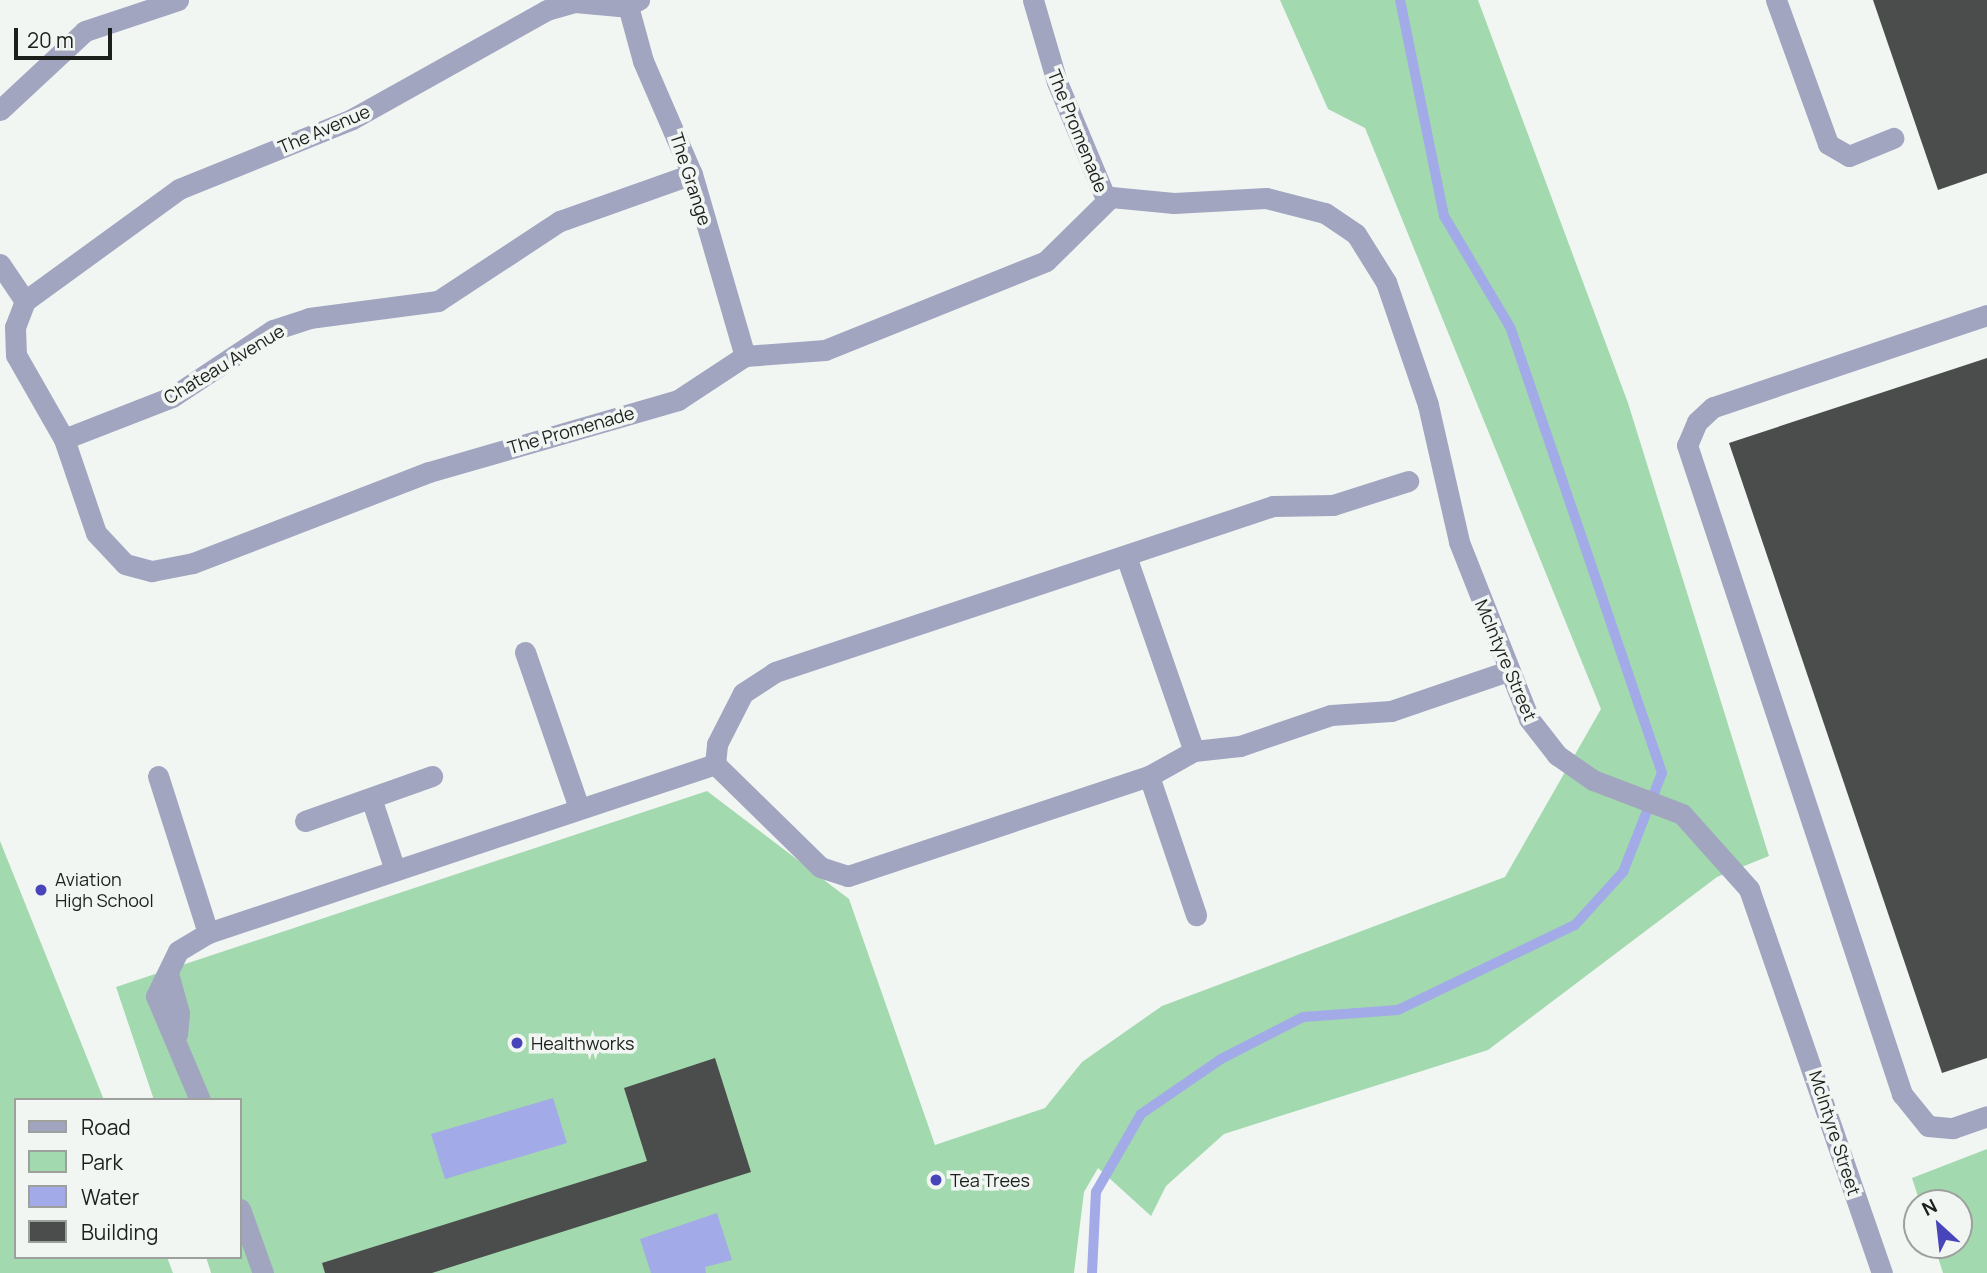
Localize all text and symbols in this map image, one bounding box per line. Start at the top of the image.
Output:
scale bar [18,14,116,58]
text: 20 m [27,26,74,54]
street label: The Promenade [1044,66,1112,196]
street label: The Avenue [275,100,373,158]
street label: The Grange [666,130,716,228]
street label: Chateau Avenue [160,320,288,408]
street label: The Promenade [505,402,637,458]
street label: McIntyre Street [1471,596,1541,724]
place label: Aviation High School [55,869,154,912]
marker: Aviation High School [33,882,49,898]
place label: Healthworks [531,1032,635,1054]
marker: Healthworks [509,1035,525,1051]
street label: McIntyre Street [1805,1068,1865,1198]
legend [14,1098,242,1259]
text: Road [81,1113,131,1141]
text: Park [81,1148,123,1176]
place label: Tea Trees [950,1169,1030,1191]
marker: Tea Trees [928,1172,944,1188]
text: Water [81,1183,139,1211]
north arrow [1903,1189,1973,1259]
text: N [1917,1192,1941,1222]
text: Building [81,1218,158,1246]

